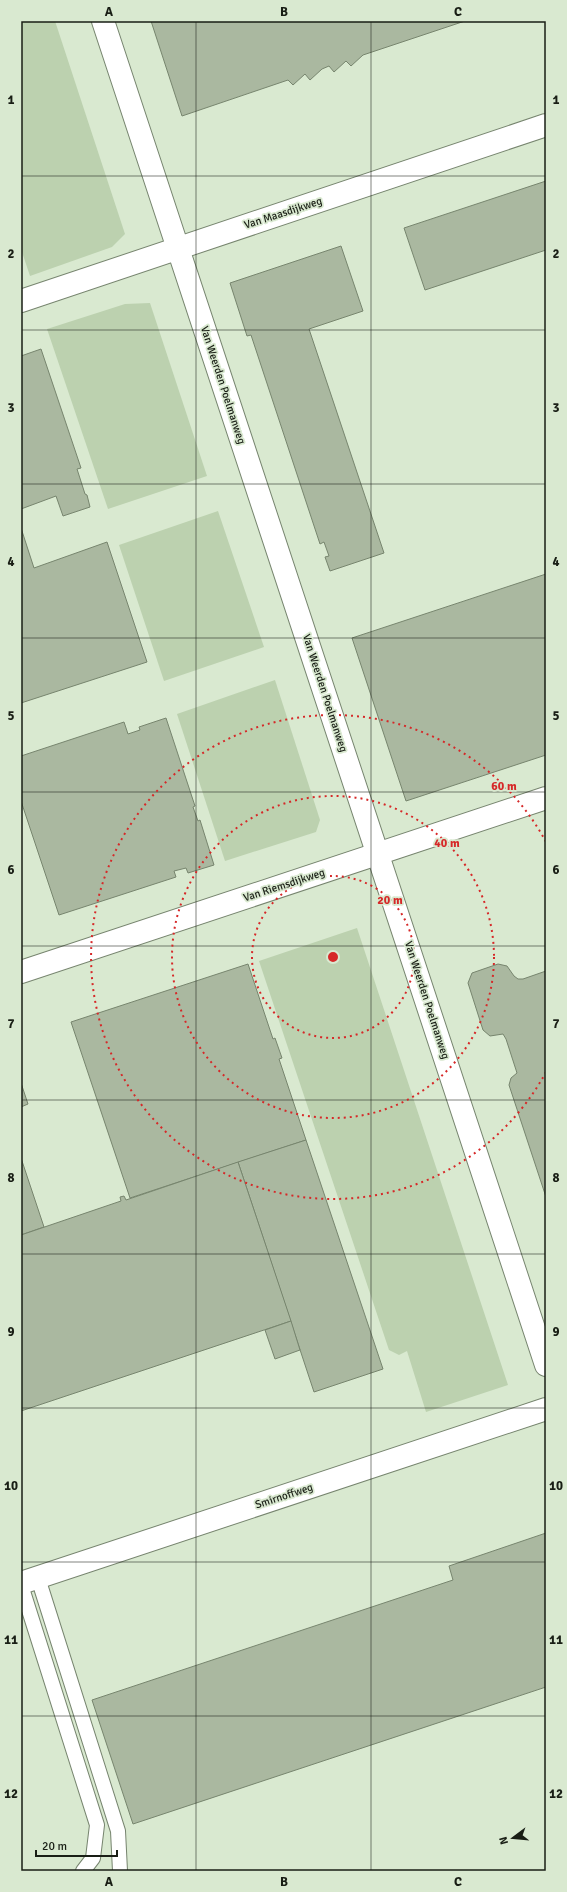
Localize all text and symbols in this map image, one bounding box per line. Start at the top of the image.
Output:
text: A [105,4,114,20]
text: B [280,4,288,20]
text: C [454,4,462,20]
text: 1 [7,92,15,108]
text: 1 [552,92,560,108]
street label: Van Maasdijkweg [242,194,324,232]
text: 2 [7,246,15,262]
text: 2 [552,246,560,262]
street label: Van Weerden Poelmanweg [198,324,248,446]
text: 3 [7,400,15,416]
text: 3 [552,400,560,416]
text: 4 [7,554,15,570]
text: 4 [552,554,560,570]
street label: Van Weerden Poelmanweg [300,632,350,754]
text: 5 [7,708,15,724]
text: 5 [552,708,560,724]
text: 60 m [491,779,517,794]
text: 40 m [434,836,460,851]
text: 6 [7,862,15,878]
text: 6 [552,862,560,878]
street label: Van Riemsdijkweg [242,866,327,904]
text: 20 m [377,893,403,908]
street label: Van Weerden Poelmanweg [402,939,452,1061]
centre of rings [326,950,340,964]
text: 7 [7,1016,15,1032]
text: 7 [552,1016,560,1032]
text: 8 [7,1170,15,1186]
text: 8 [552,1170,560,1186]
text: 9 [7,1324,15,1340]
text: 9 [552,1324,560,1340]
text: 10 [4,1478,18,1494]
text: 10 [549,1478,563,1494]
street label: Smirnoffweg [253,1480,315,1511]
text: 11 [4,1632,18,1648]
text: 11 [549,1632,563,1648]
text: 12 [4,1786,18,1802]
text: 12 [549,1786,563,1802]
north arrow [493,1818,533,1858]
scale bar [36,1832,117,1858]
text: N [497,1835,511,1846]
text: 20 m [42,1839,67,1854]
text: A [105,1874,114,1890]
text: B [280,1874,288,1890]
text: C [454,1874,462,1890]

